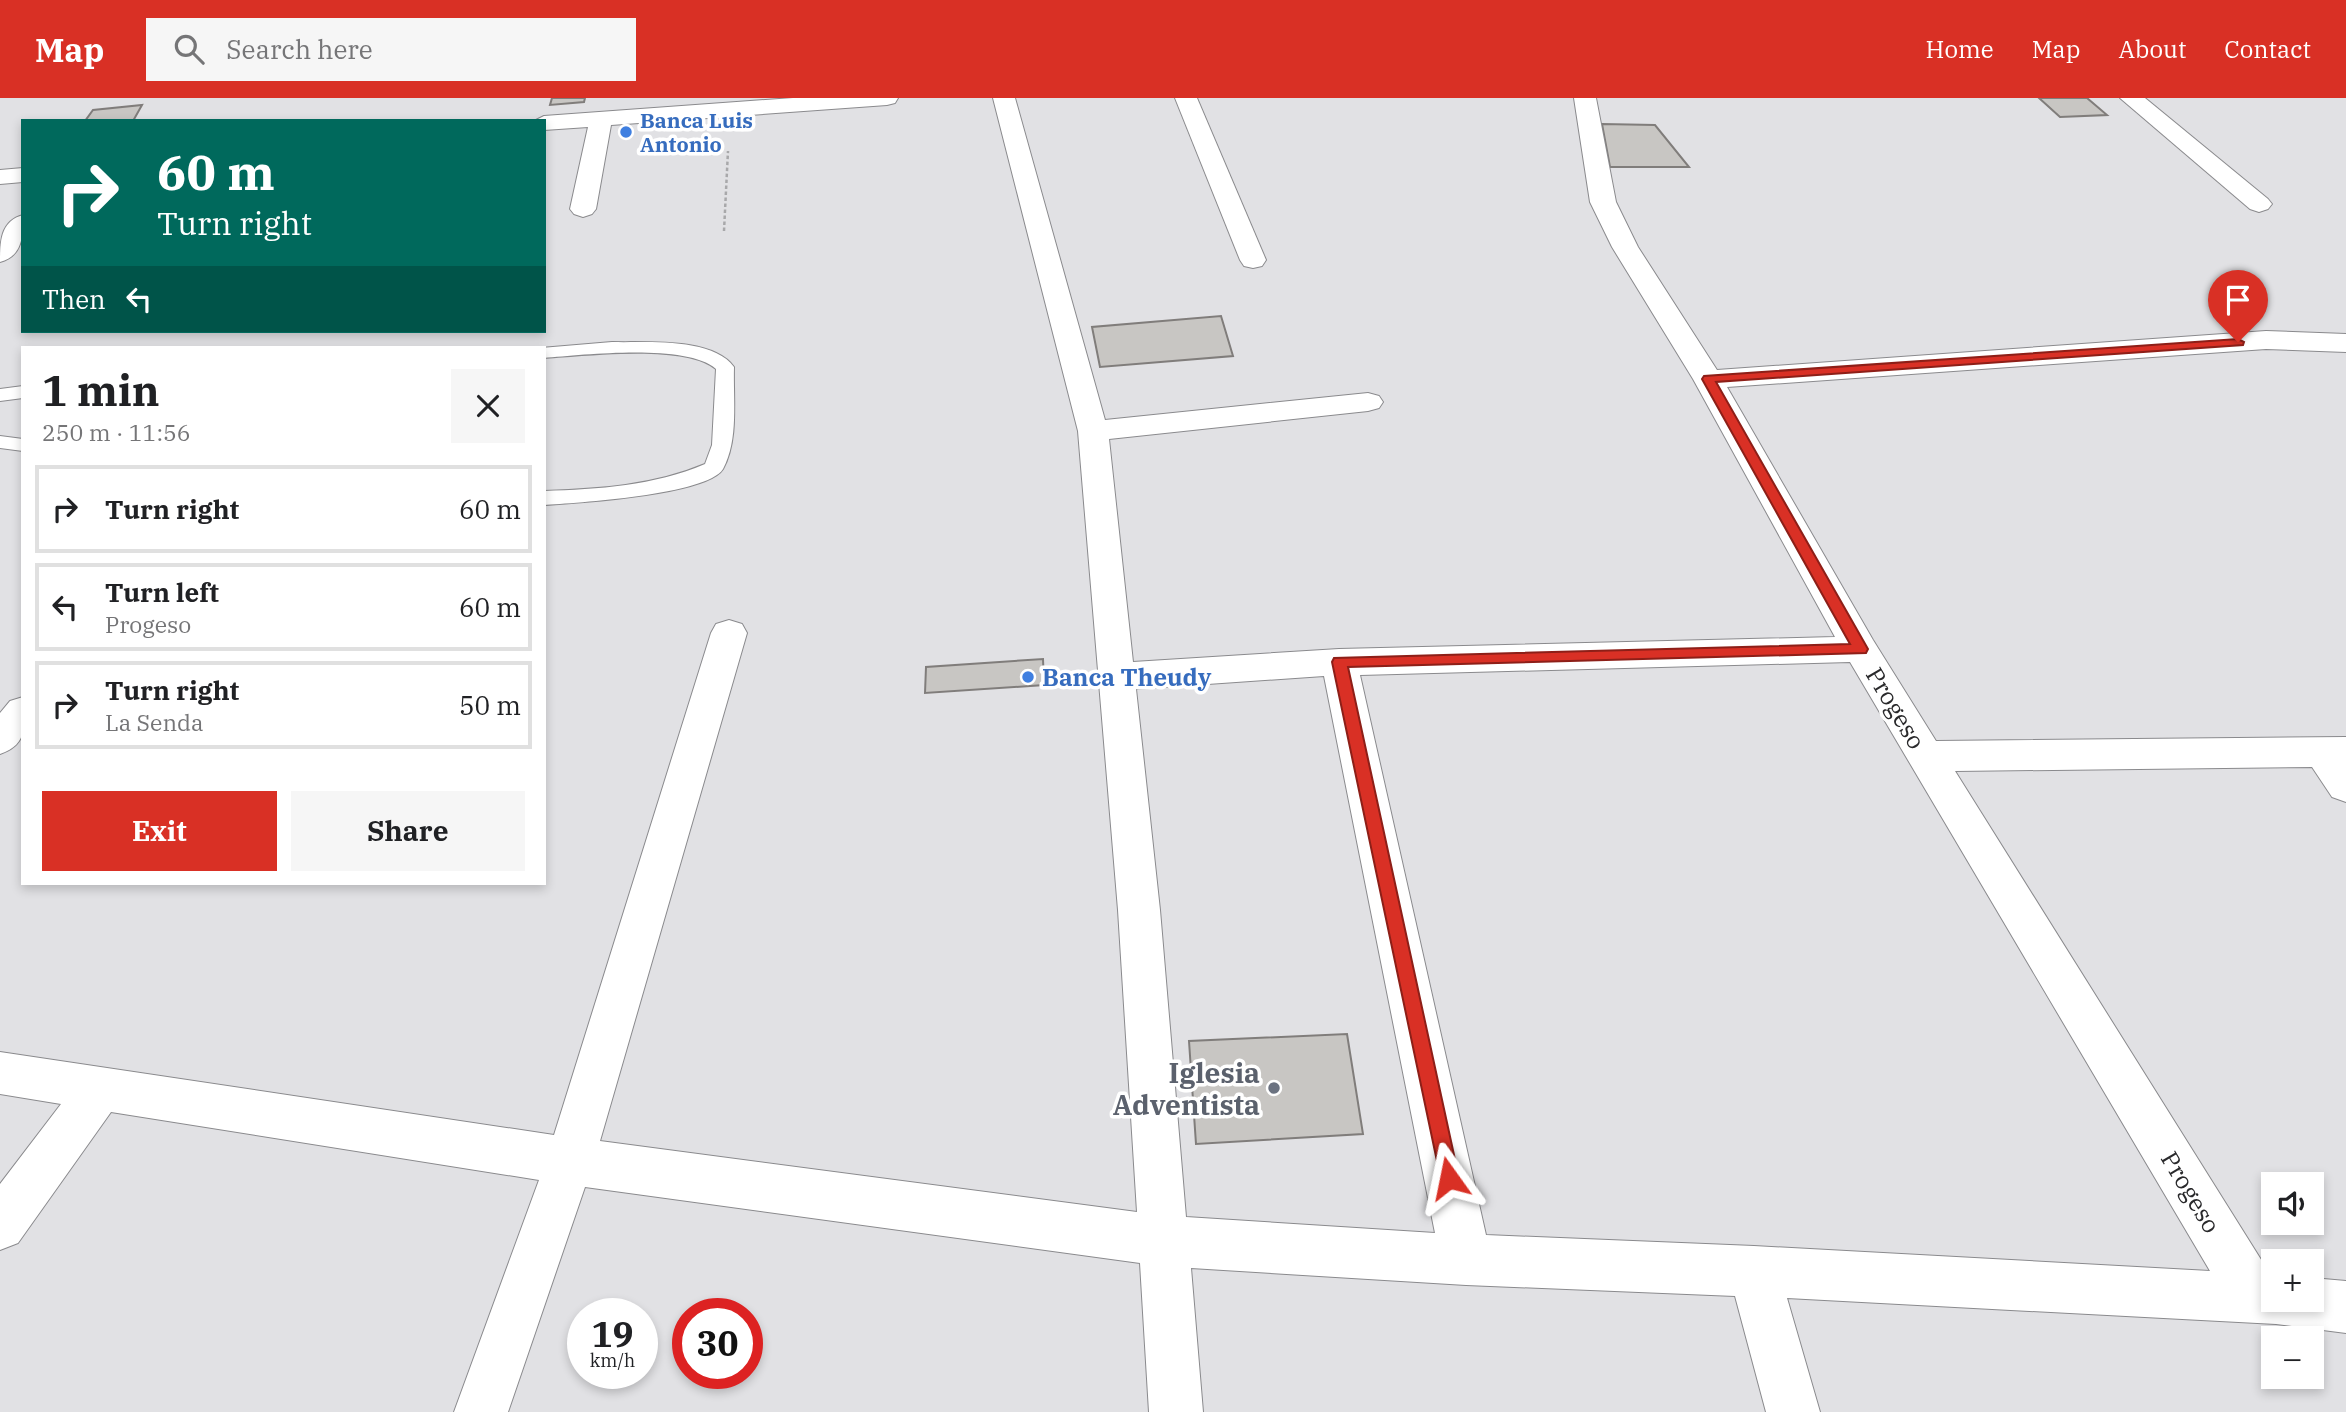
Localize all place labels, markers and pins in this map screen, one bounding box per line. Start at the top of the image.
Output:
place label: Banca Luis Antonio [640,106,753,158]
marker: Banca Luis Antonio [618,124,634,140]
pin [2208,270,2268,342]
place label: Banca Theudy [1042,661,1212,693]
marker: Banca Theudy [1020,669,1036,685]
place label: Iglesia Adventista [1113,1054,1260,1123]
marker: Iglesia Adventista [1266,1080,1282,1096]

